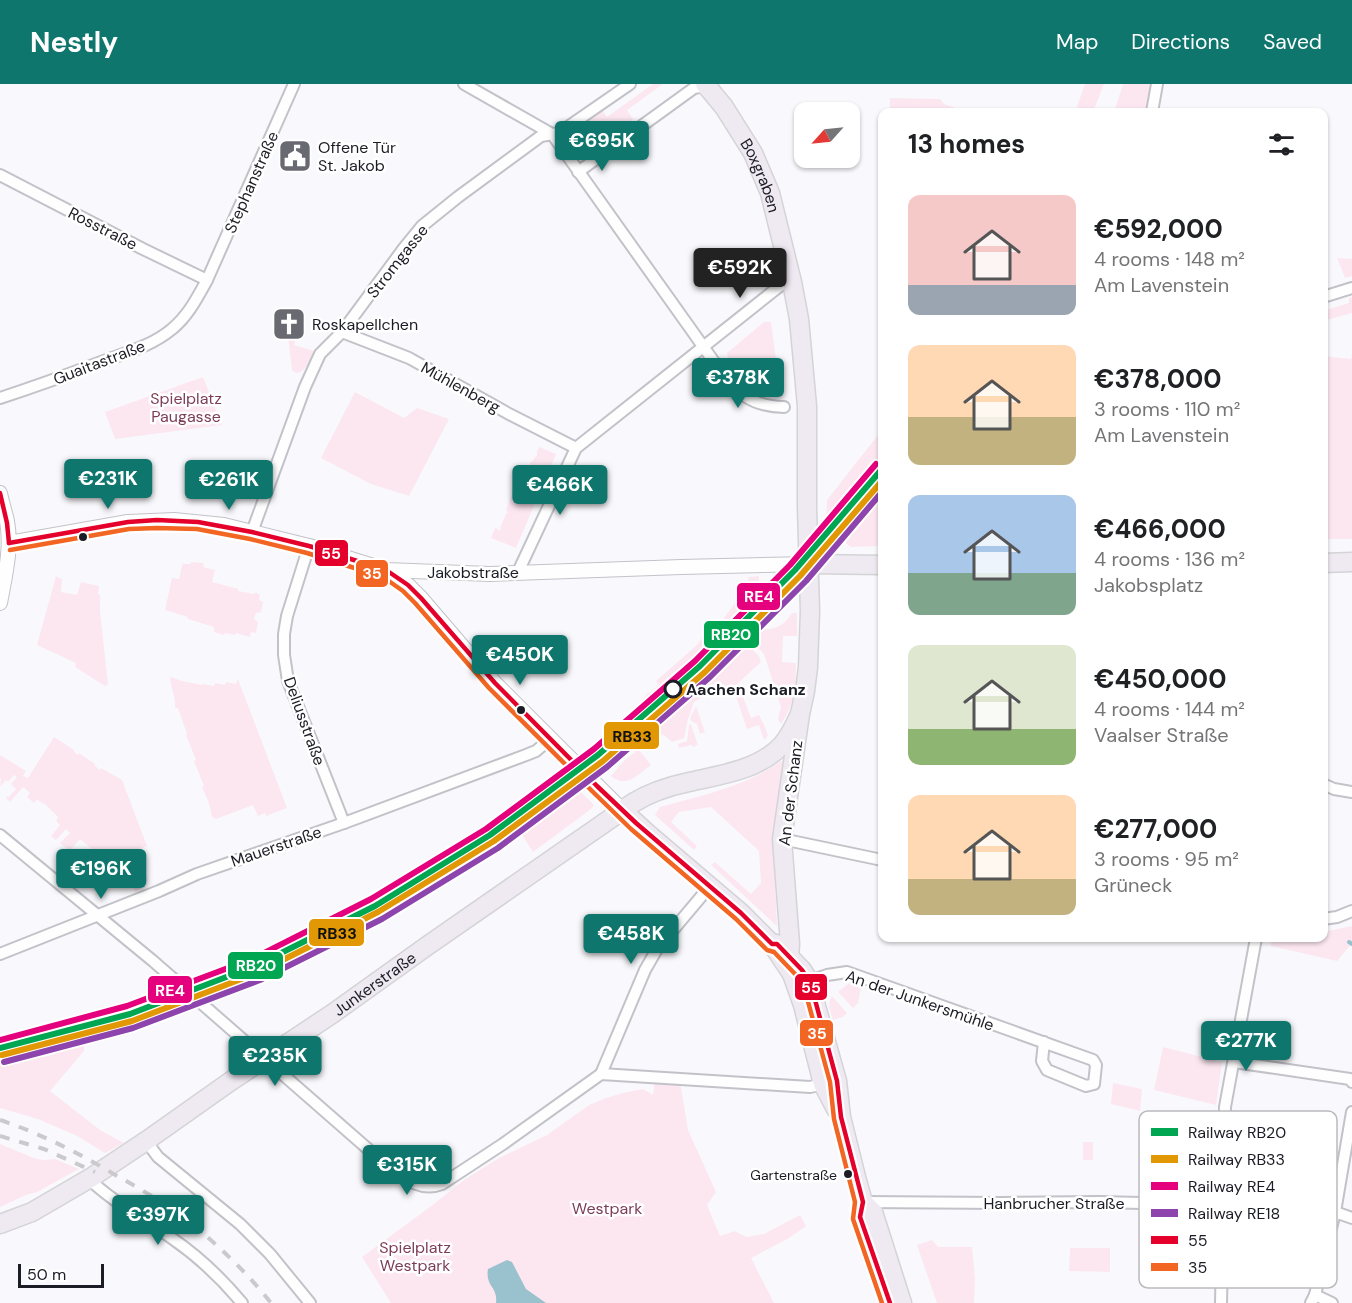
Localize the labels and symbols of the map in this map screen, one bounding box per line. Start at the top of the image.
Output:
north arrow [794,102,860,168]
pin: €695K [560,121,644,172]
street label: Stephanstraße [220,128,283,237]
street label: Boxgraben [735,135,784,215]
place label: Offene Tür St. Jakob [318,137,396,176]
public building icon: Offene Tür St. Jakob [277,138,313,174]
street label: Rosstraße [65,202,141,255]
street label: Stromgasse [362,220,433,302]
pin: €592K [698,248,782,299]
church icon: Roskapellchen [271,306,307,342]
place label: Roskapellchen [312,314,418,335]
street label: Guaitastraße [50,335,148,390]
street label: Mühlenberg [417,357,504,418]
pin: €378K [696,358,780,409]
park label: Spielplatz Paugasse [150,388,222,427]
pin: €231K [66,459,150,510]
pin: €261K [187,460,271,511]
pin: €466K [518,465,602,516]
unlabelled marker [77,531,89,543]
line badge: 55 [314,539,349,567]
text: 55 [321,543,341,564]
line badge: 35 [355,559,389,588]
street label: Jakobstraße [427,562,519,583]
text: 35 [362,563,382,584]
line badge: RE4 [736,582,781,611]
text: RE4 [744,586,774,607]
line badge: RB20 [703,620,760,649]
text: RB20 [711,624,751,645]
pin: €450K [478,635,562,686]
street label: Deliusstraße [279,674,330,768]
place label: Aachen Schanz [686,679,806,700]
marker: Aachen Schanz [664,680,682,698]
unlabelled marker [515,704,527,716]
line badge: RB33 [603,721,660,750]
text: RB33 [612,726,652,747]
street label: An der Schanz [774,739,807,847]
street label: Mauerstraße [228,821,324,872]
pin: €196K [59,849,143,900]
pin: €458K [589,914,673,965]
line badge: RB33 [308,918,365,947]
text: RB33 [317,923,357,944]
street label: Junkerstraße [329,947,420,1021]
line badge: RB20 [227,951,284,980]
text: RB20 [236,955,276,976]
street label: An der Junkersmühle [843,965,997,1036]
line badge: 55 [794,973,828,1001]
line badge: RE4 [147,975,193,1004]
text: 55 [801,977,821,998]
text: RE4 [155,980,185,1001]
line badge: 35 [799,1019,834,1047]
pin: €277K [1204,1021,1288,1072]
text: 35 [807,1023,827,1044]
pin: €235K [233,1036,317,1087]
legend [1139,1111,1337,1288]
text: Railway RB20 [1188,1122,1286,1143]
pin: €315K [365,1145,449,1196]
text: Railway RB33 [1188,1149,1285,1170]
place label: Gartenstraße [750,1166,837,1184]
marker: Gartenstraße [842,1168,854,1180]
text: Railway RE4 [1188,1176,1275,1197]
street label: Hanbrucher Straße [983,1193,1125,1214]
pin: €397K [116,1195,200,1246]
park label: Westpark [572,1198,642,1219]
text: Railway RE18 [1188,1203,1280,1224]
text: 55 [1188,1230,1208,1251]
park label: Spielplatz Westpark [379,1237,451,1276]
text: 35 [1188,1257,1207,1278]
scale bar [18,1261,104,1288]

